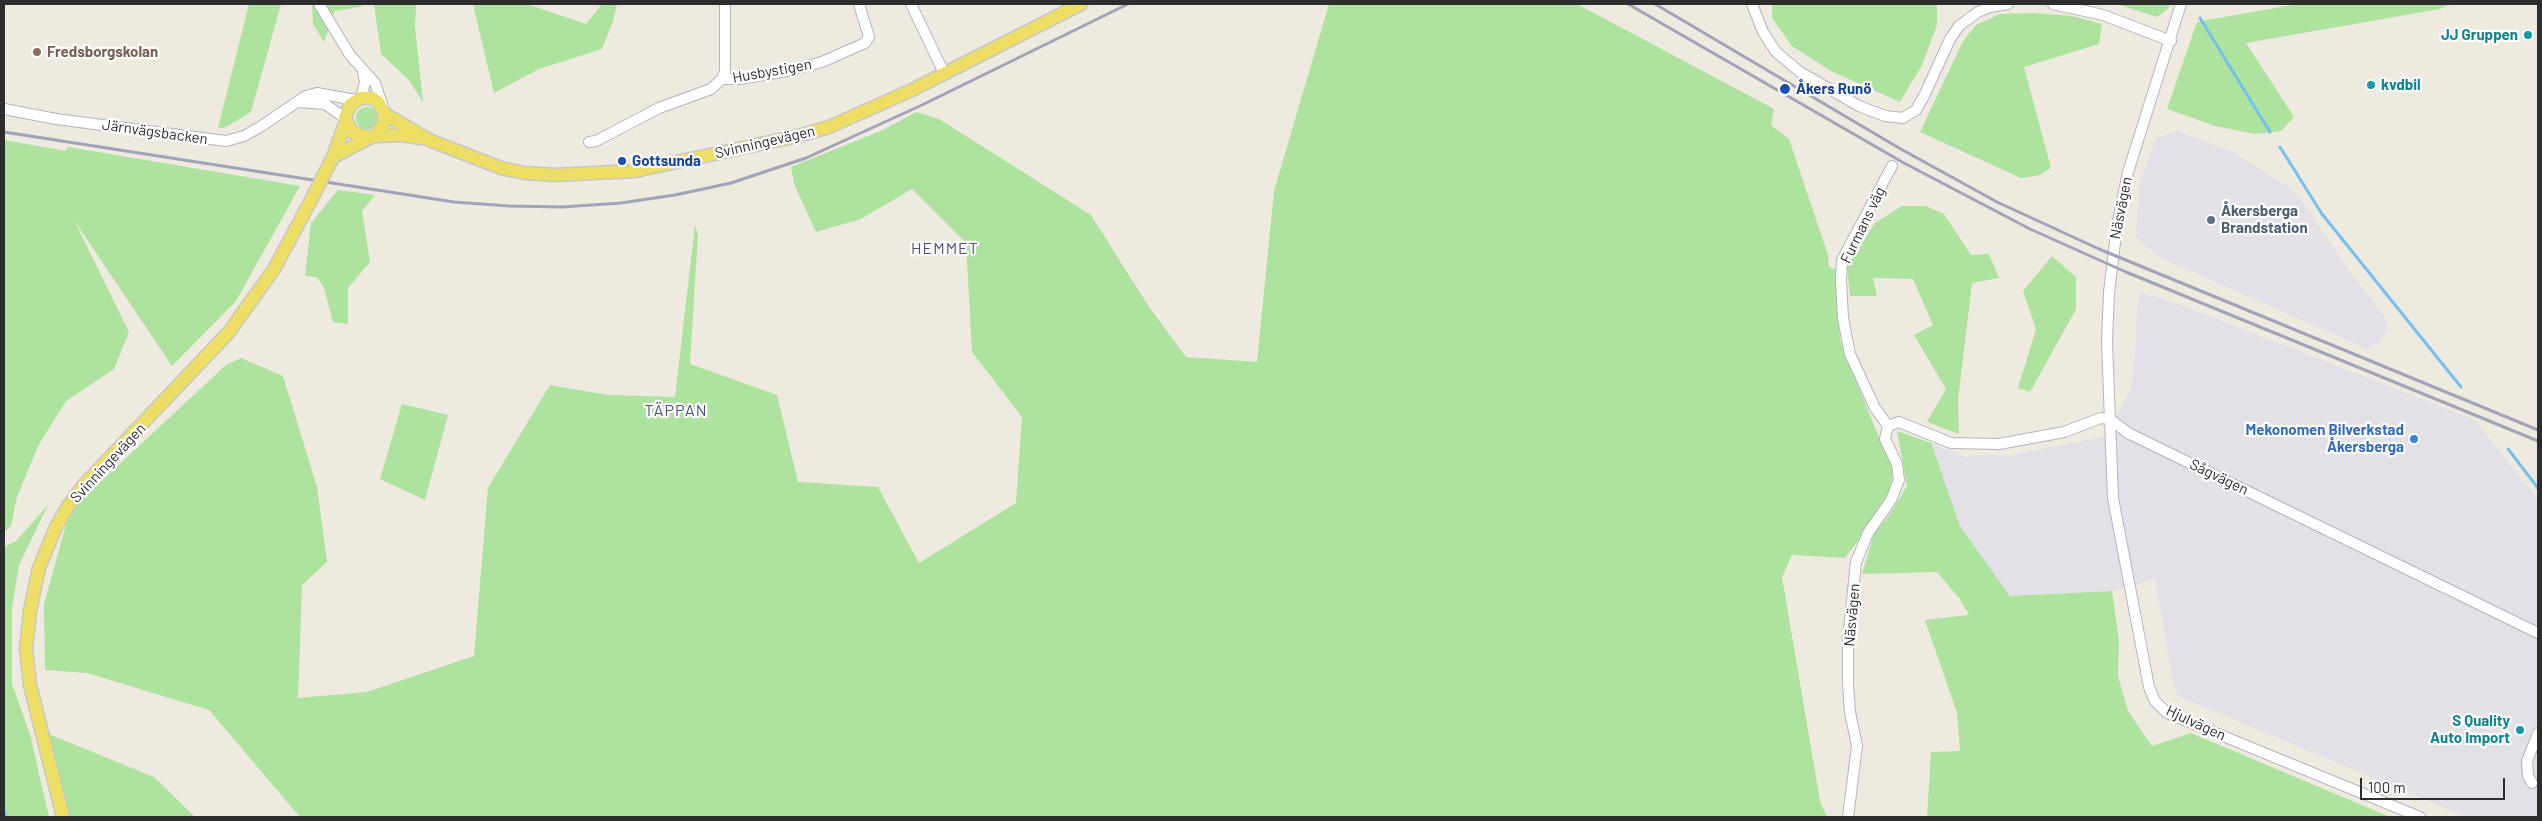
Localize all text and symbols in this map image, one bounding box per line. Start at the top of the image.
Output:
place label: JJ Gruppen [2441,26,2518,44]
marker: JJ Gruppen [2522,29,2534,41]
place label: Fredsborgskolan [47,43,158,61]
marker: Fredsborgskolan [31,46,43,58]
street label: Husbystigen [731,55,813,87]
place label: kvdbil [2381,76,2421,94]
marker: kvdbil [2365,79,2377,91]
place label: Åkers Runö [1796,80,1871,98]
marker: Åkers Runö [1778,82,1792,96]
street label: Järnvägsbacken [101,116,209,148]
street label: Svinningevägen [713,122,817,162]
place label: Gottsunda [632,152,701,170]
marker: Gottsunda [616,155,628,167]
street label: Näsvägen [2106,175,2136,241]
street label: Furmans väg [1837,184,1889,266]
place label: Åkersberga Brandstation [2221,202,2308,237]
marker: Åkersberga Brandstation [2205,214,2217,226]
district label: HEMMET [910,239,980,259]
district label: TÄPPAN [644,401,708,421]
street label: Svinningevägen [67,419,149,507]
place label: Mekonomen Bilverkstad Åkersberga [2246,421,2404,456]
marker: Mekonomen Bilverkstad Åkersberga [2408,433,2420,445]
street label: Sågvägen [2187,455,2251,499]
street label: Näsvägen [1840,583,1864,647]
street label: Hjulvägen [2163,701,2229,745]
place label: S Quality Auto Import [2430,712,2510,747]
marker: S Quality Auto Import [2514,724,2526,736]
scale bar [2362,768,2507,800]
text: 100 m [2368,778,2406,796]

